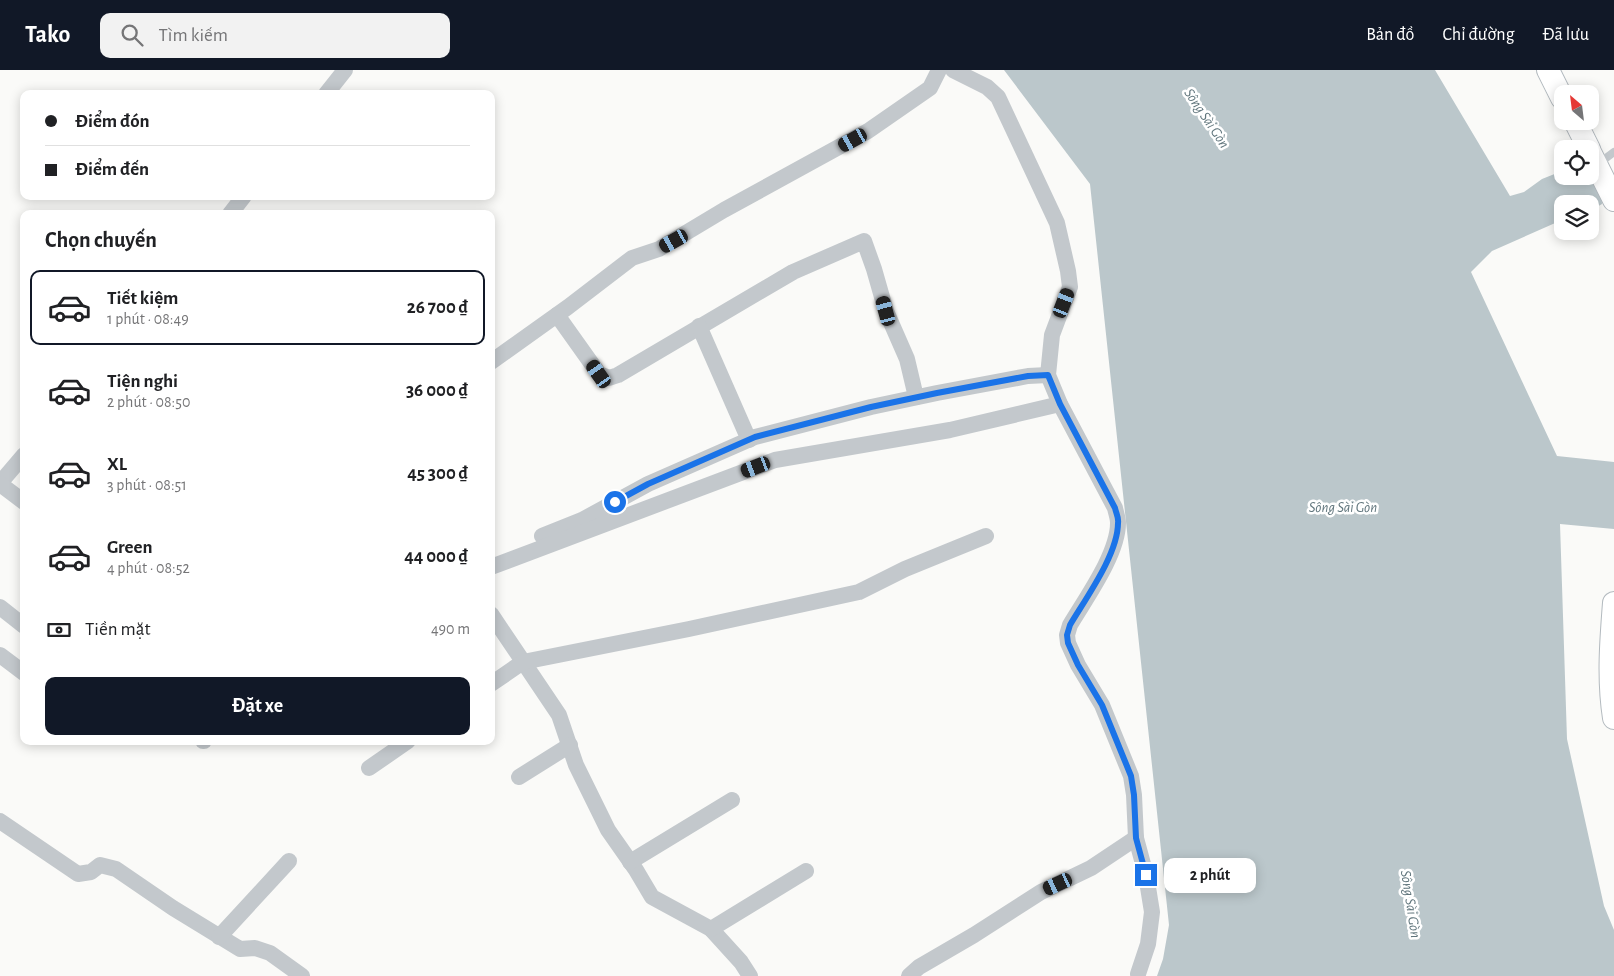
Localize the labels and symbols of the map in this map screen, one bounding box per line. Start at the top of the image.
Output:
north arrow [1554,85,1599,130]
water label: Sông Sài Gòn [1181,86,1232,151]
car [836,126,869,154]
car [657,227,690,255]
car [1051,286,1076,320]
car [874,295,897,327]
car [584,357,613,391]
car [739,455,772,479]
route start [604,491,626,513]
water label: Sông Sài Gòn [1309,500,1377,515]
callout: 2 phút [1164,858,1256,892]
route end [1135,864,1157,886]
water label: Sông Sài Gòn [1398,869,1423,939]
car [1041,871,1074,897]

